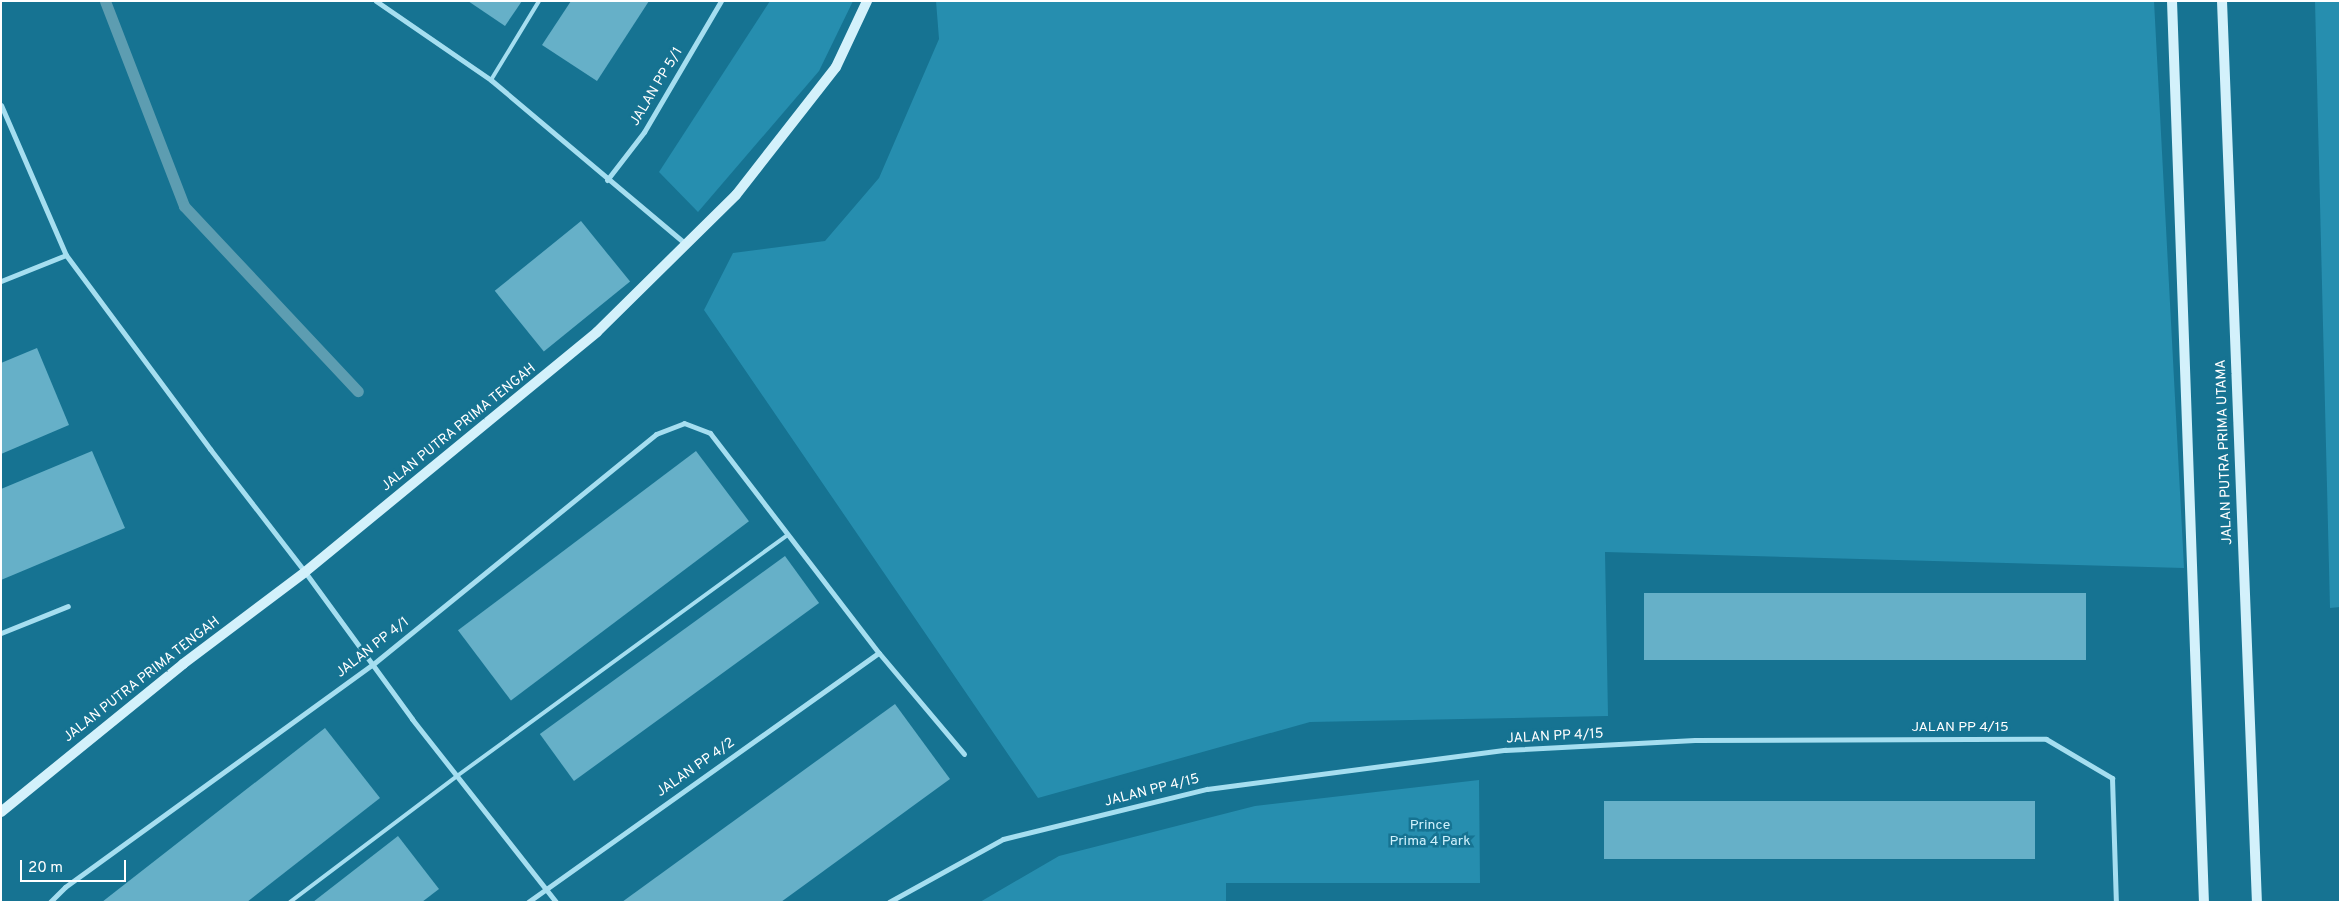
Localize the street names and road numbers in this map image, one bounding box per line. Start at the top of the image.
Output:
street label: JALAN PP 5/1 [627,45,687,129]
street label: JALAN PUTRA PRIMA UTAMA [2213,358,2237,546]
street label: JALAN PUTRA PRIMA TENGAH [378,360,540,496]
street label: JALAN PUTRA PRIMA TENGAH [60,613,224,747]
street label: JALAN PP 4/1 [333,614,413,682]
street label: JALAN PP 4/15 [1911,720,2009,736]
street label: JALAN PP 4/15 [1506,726,1604,748]
street label: JALAN PP 4/2 [654,735,738,801]
street label: JALAN PP 4/15 [1103,771,1201,811]

